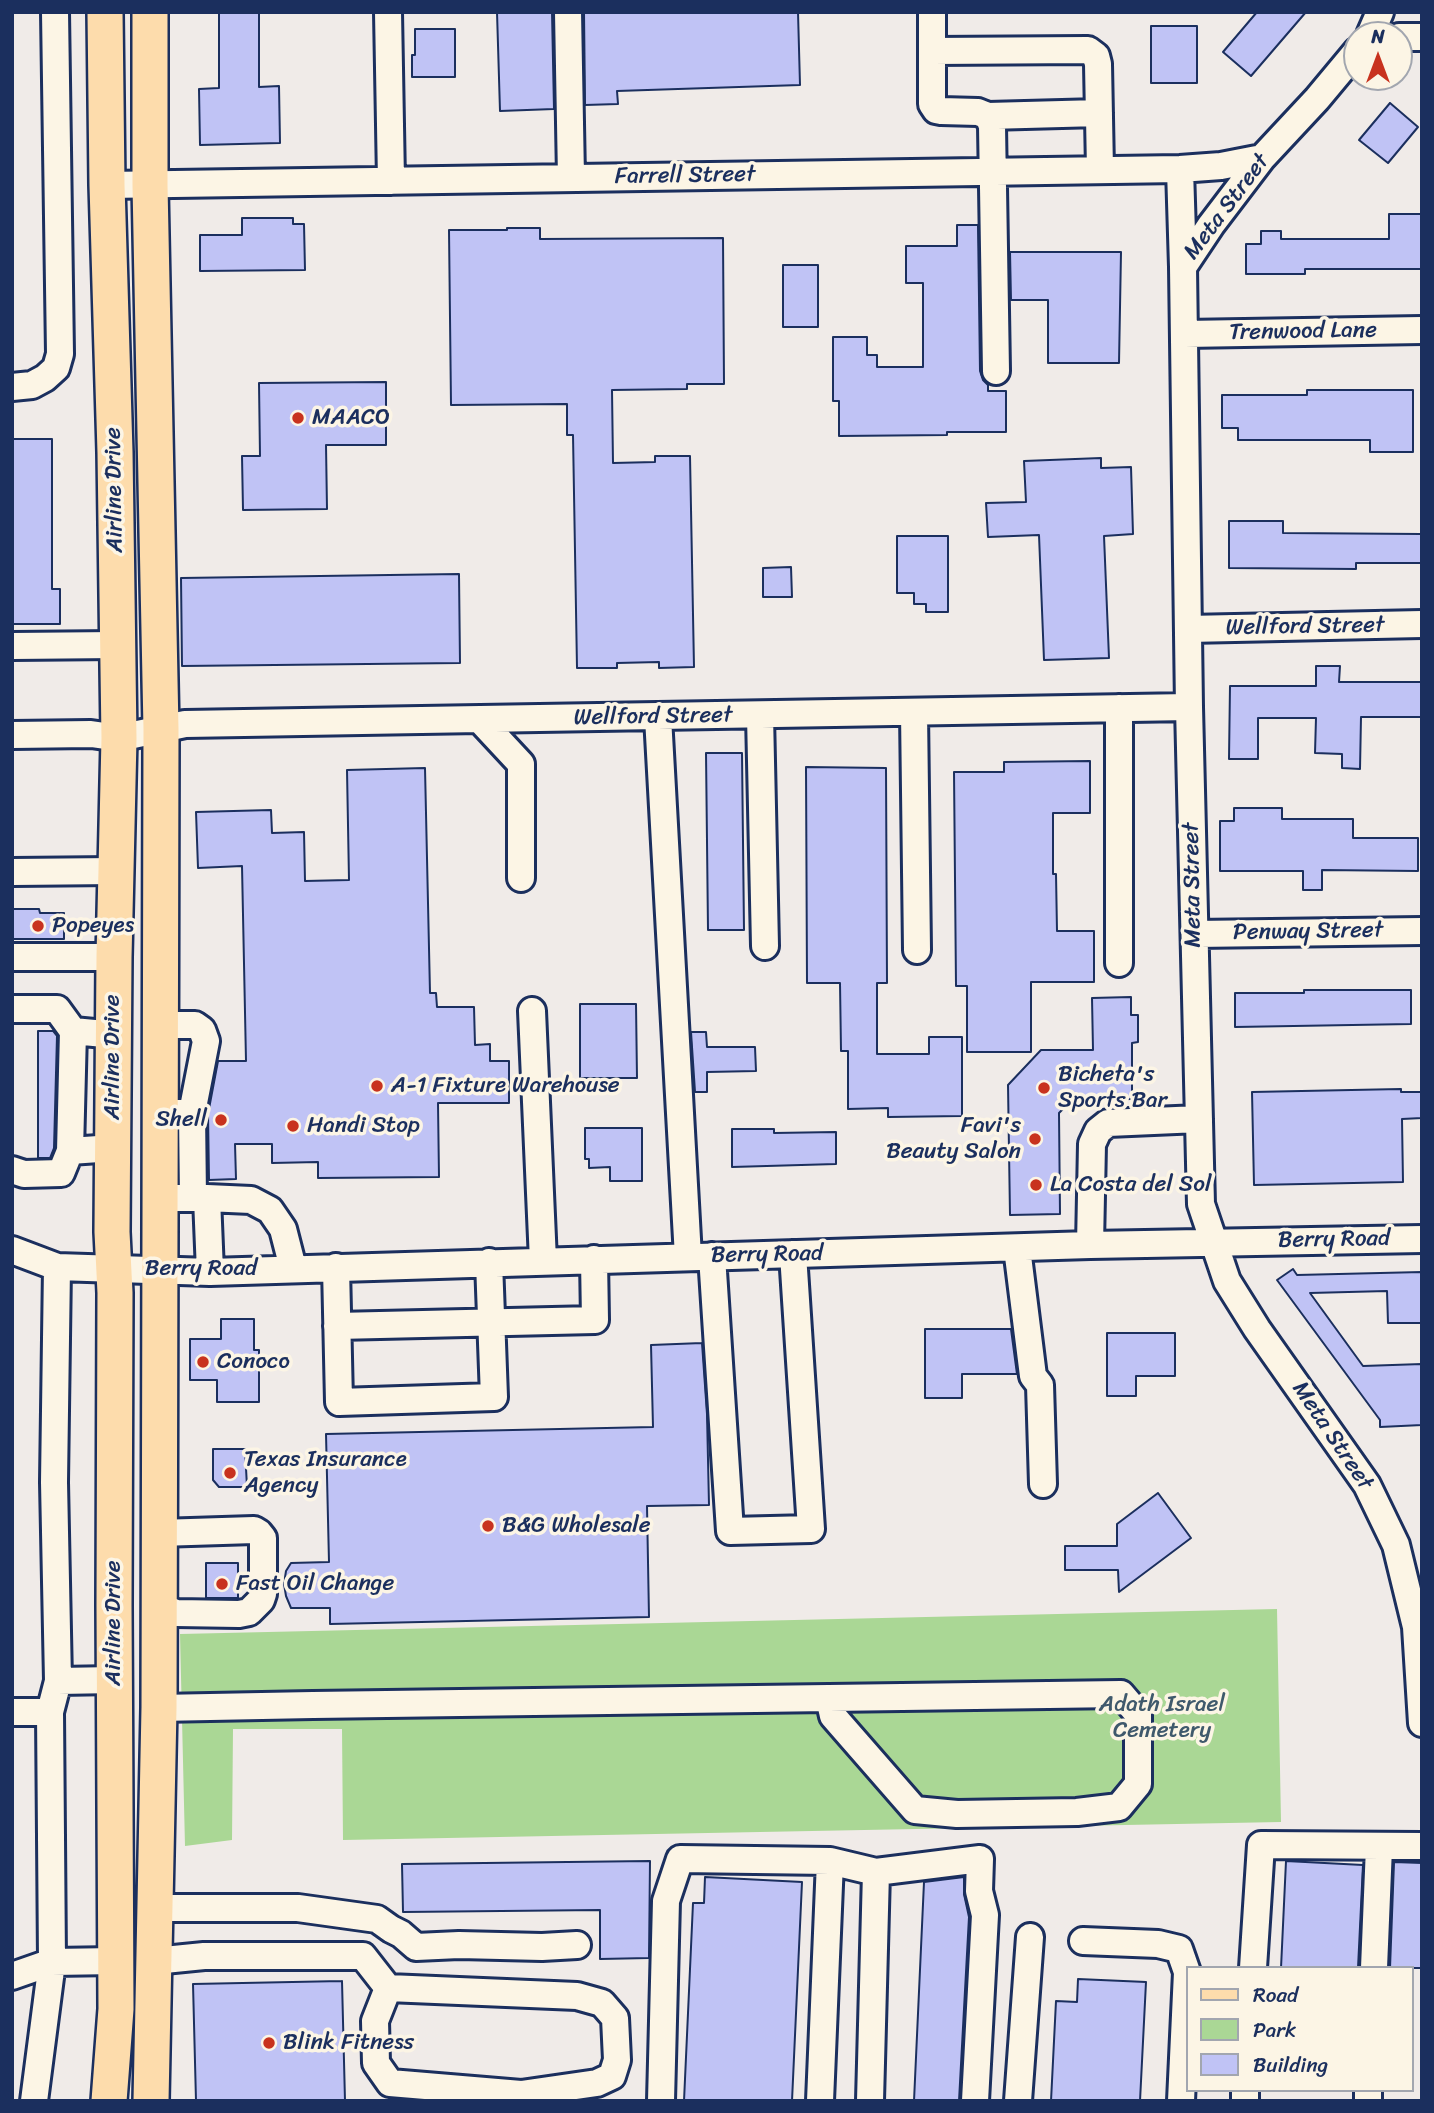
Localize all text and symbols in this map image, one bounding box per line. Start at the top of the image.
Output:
text: N [1371,20,1385,53]
north arrow [1343,21,1413,91]
street label: Meta Street [1178,149,1276,265]
street label: Farrell Street [614,161,756,191]
street label: Trenwood Lane [1229,317,1377,347]
place label: MAACO [312,404,390,432]
marker: MAACO [290,410,306,426]
street label: Airline Drive [100,427,130,553]
street label: Wellford Street [1225,612,1385,642]
street label: Wellford Street [573,702,733,732]
street label: Meta Street [1178,822,1208,948]
place label: Popeyes [52,912,134,940]
street label: Penway Street [1233,917,1383,947]
marker: Popeyes [30,918,46,934]
street label: Airline Drive [99,994,127,1120]
place label: Bicheta's Sports Bar [1058,1061,1167,1115]
place label: A-1 Fixture Warehouse [391,1072,620,1100]
marker: A-1 Fixture Warehouse [369,1078,385,1094]
marker: Bicheta's Sports Bar [1036,1080,1052,1096]
place label: Shell [156,1106,207,1134]
marker: Shell [213,1112,229,1128]
place label: Handi Stop [307,1112,420,1140]
place label: Favi's Beauty Salon [886,1112,1021,1166]
marker: Handi Stop [285,1118,301,1134]
marker: Favi's Beauty Salon [1027,1131,1043,1147]
place label: La Costa del Sol [1050,1171,1212,1199]
marker: La Costa del Sol [1028,1177,1044,1193]
street label: Berry Road [1278,1225,1390,1255]
street label: Berry Road [711,1240,823,1270]
street label: Berry Road [145,1255,257,1283]
place label: Conoco [217,1348,290,1376]
marker: Conoco [195,1354,211,1370]
street label: Meta Street [1286,1376,1378,1496]
place label: Texas Insurance Agency [244,1446,407,1500]
marker: Texas Insurance Agency [222,1465,238,1481]
place label: B&G Wholesale [502,1512,651,1540]
marker: B&G Wholesale [480,1518,496,1534]
street label: Airline Drive [100,1560,128,1686]
place label: Fast Oil Change [236,1570,394,1598]
marker: Fast Oil Change [214,1576,230,1592]
park label: Adath Israel Cemetery [1099,1691,1225,1745]
legend [1186,1966,1413,2092]
text: Road [1253,1976,1298,2014]
text: Park [1253,2011,1296,2049]
place label: Blink Fitness [283,2029,414,2057]
marker: Blink Fitness [261,2035,277,2051]
text: Building [1253,2046,1328,2084]

